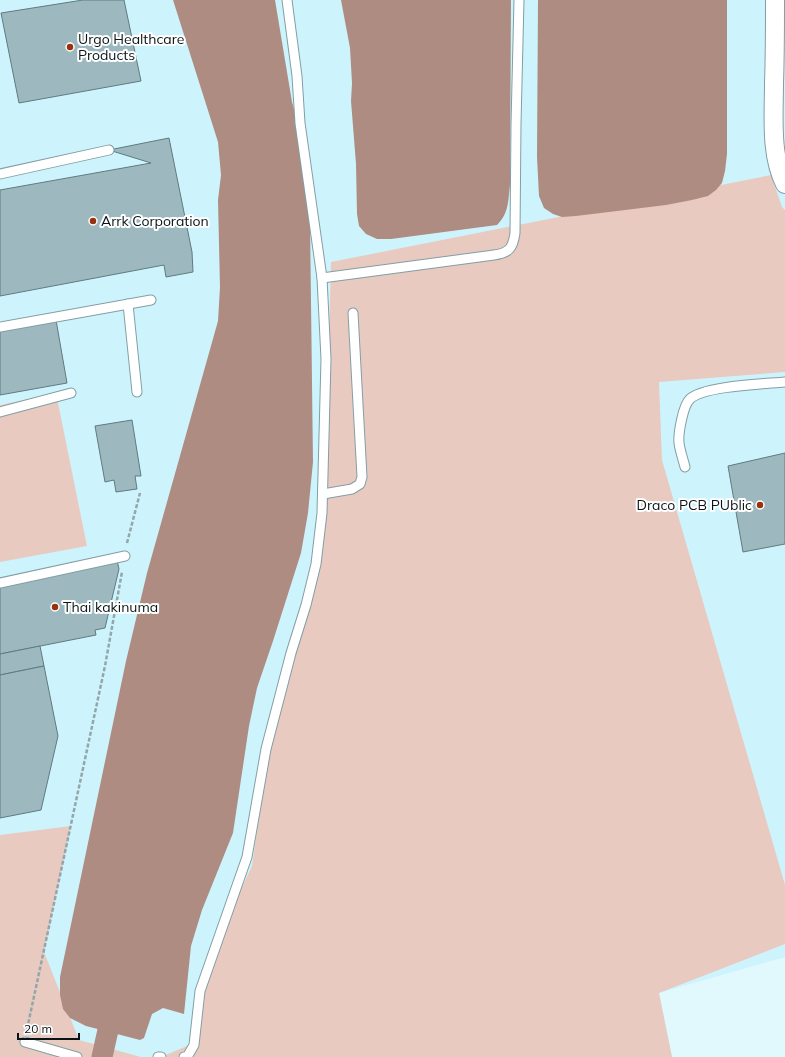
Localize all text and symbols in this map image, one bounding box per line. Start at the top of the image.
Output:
place label: Urgo Healthcare Products [78,30,184,64]
marker: Urgo Healthcare Products [65,42,75,52]
place label: Arrk Corporation [101,212,209,230]
marker: Arrk Corporation [88,216,98,226]
place label: Draco PCB PUblic [637,496,752,514]
marker: Draco PCB PUblic [755,500,765,510]
place label: Thai kakinuma [63,598,158,616]
marker: Thai kakinuma [50,602,60,612]
scale bar [18,1015,79,1041]
text: 20 m [24,1021,52,1036]

